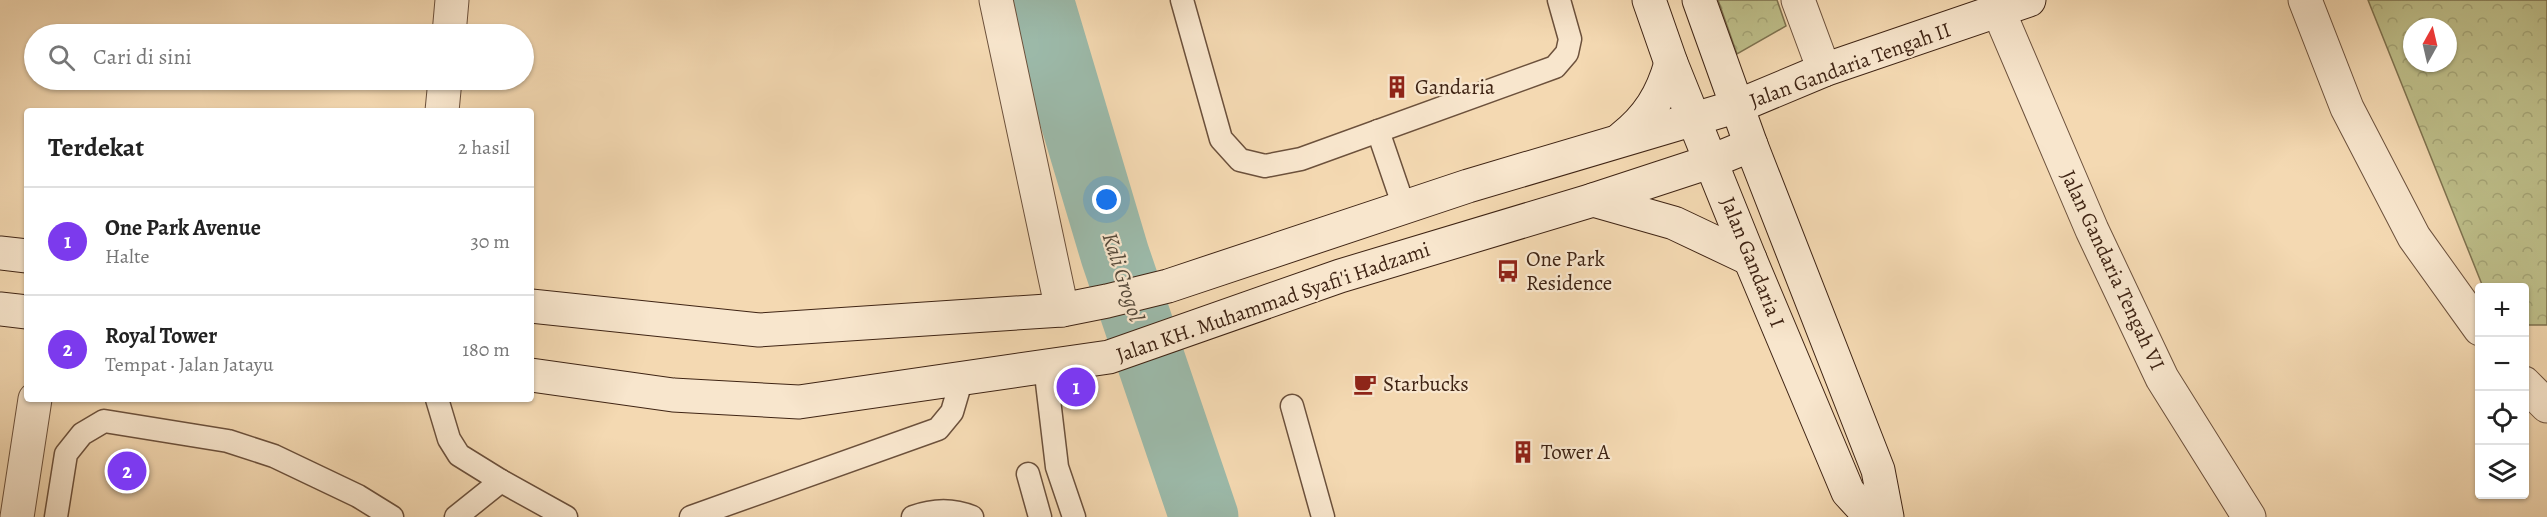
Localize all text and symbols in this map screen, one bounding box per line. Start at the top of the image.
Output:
street label: Jalan Gandaria Tengah II [1745,16,1955,114]
north arrow [2403,18,2457,72]
search box [24,24,534,90]
icon: search [45,41,78,74]
text: Cari di sini [93,42,192,72]
place label: Gandaria [1415,73,1495,101]
building icon: Gandaria [1384,74,1410,100]
text: Terdekat [48,130,144,165]
text: 2 hasil [458,134,510,161]
street label: Jalan Gandaria Tengah VI [2054,165,2172,375]
your location [1092,185,1121,214]
street label: Jalan Gandaria I [1714,193,1792,331]
text: One Park Avenue [105,213,261,243]
text: 1 [64,228,71,255]
text: 30 m [470,228,510,255]
water label: Kali Grogol [1095,229,1152,326]
street label: Jalan KH. Muhammad Syafi'i Hadzami [1112,235,1434,369]
text: Halte [105,243,149,270]
place label: One Park Residence [1526,245,1612,297]
bus stop icon: One Park Residence [1495,258,1521,284]
map controls [2475,283,2529,499]
button: + [2475,283,2529,337]
text: Royal Tower [105,321,217,351]
text: 2 [63,336,72,363]
text: 180 m [462,336,510,363]
button: − [2475,337,2529,391]
text: Tempat · Jalan Jatayu [105,351,274,378]
pin: 1 [1056,364,1096,410]
place label: Starbucks [1383,370,1469,398]
cafe icon: Starbucks [1352,371,1378,397]
button: locate [2475,391,2529,445]
place label: Tower A [1541,438,1610,466]
building icon: Tower A [1510,439,1536,465]
button: layers [2475,445,2529,499]
pin: 2 [108,448,146,494]

